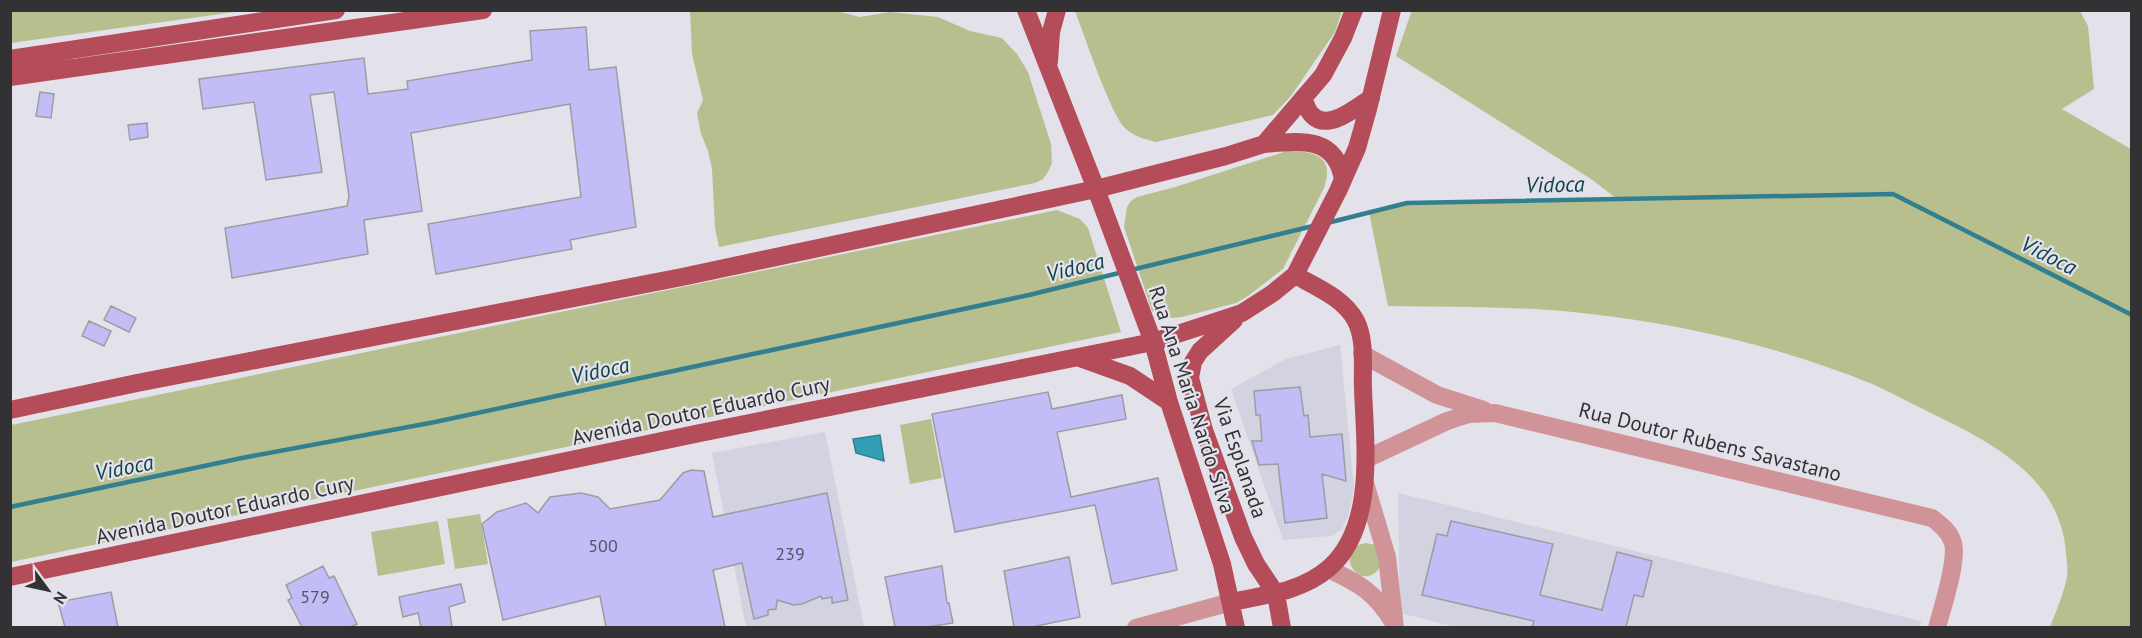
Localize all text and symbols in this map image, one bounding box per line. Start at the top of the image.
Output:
water label: Vidoca [1525,169,1585,199]
water label: Vidoca [2016,229,2082,281]
water label: Vidoca [1043,246,1107,288]
street label: Rua Ana Maria Nardo Silva [1143,283,1242,517]
water label: Vidoca [568,350,632,390]
street label: Avenida Doutor Eduardo Cury [569,370,833,451]
street label: Via Esplanada [1207,393,1274,521]
street label: Rua Doutor Rubens Savastano [1576,396,1844,487]
water label: Vidoca [92,448,156,486]
street label: Avenida Doutor Eduardo Cury [93,469,357,550]
house number: 500 [588,534,618,557]
house number: 239 [775,542,805,565]
north arrow [18,560,78,620]
house number: 579 [300,585,330,608]
text: N [49,588,72,608]

